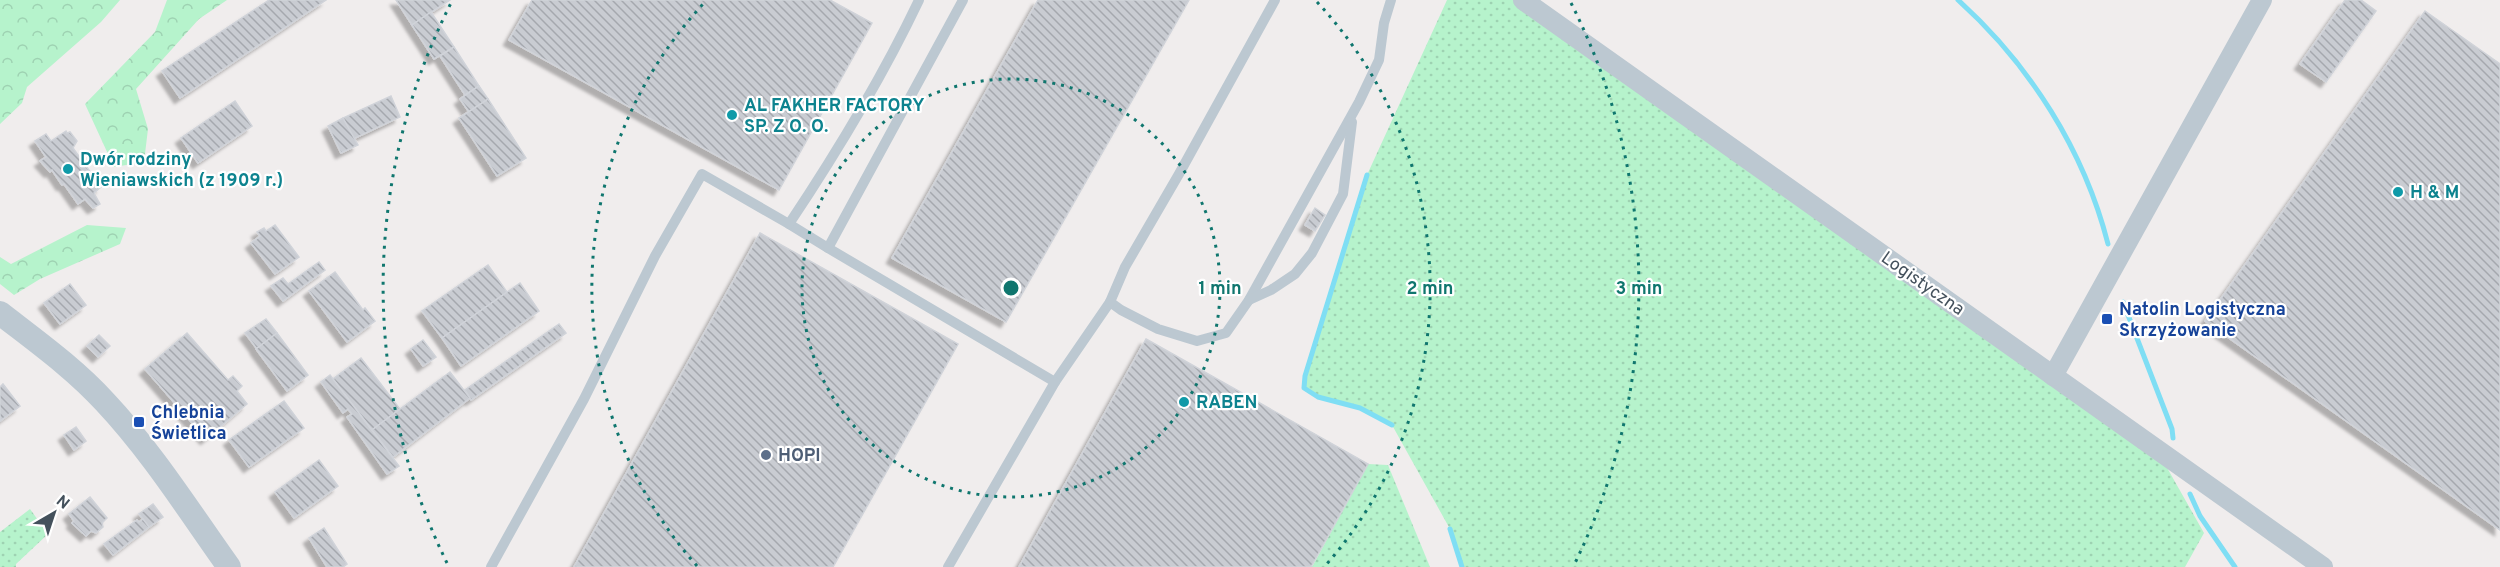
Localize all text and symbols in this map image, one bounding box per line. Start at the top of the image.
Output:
place label: AL FAKHER FACTORY SP. Z O. O. [744,95,925,139]
marker: AL FAKHER FACTORY SP. Z O. O. [725,108,739,122]
place label: Dwór rodziny Wieniawskich (z 1909 r.) [80,149,283,193]
marker: Dwór rodziny Wieniawskich (z 1909 r.) [61,162,75,176]
place label: H & M [2410,182,2459,205]
marker: H & M [2391,185,2405,199]
street label: Logistyczna [1876,247,1968,321]
centre of rings [1001,278,1021,298]
text: 1 min [1198,278,1242,301]
text: 2 min [1406,278,1454,301]
text: 3 min [1616,278,1662,301]
place label: Natolin Logistyczna Skrzyżowanie [2119,299,2286,343]
marker: Natolin Logistyczna Skrzyżowanie [2100,312,2114,326]
place label: RABEN [1196,392,1257,415]
marker: RABEN [1177,395,1191,409]
place label: Chlebnia Świetlica [151,402,227,446]
marker: Chlebnia Świetlica [132,415,146,429]
place label: HOPI [778,445,821,468]
marker: HOPI [759,448,773,462]
north arrow [24,483,84,543]
text: N [51,492,73,514]

